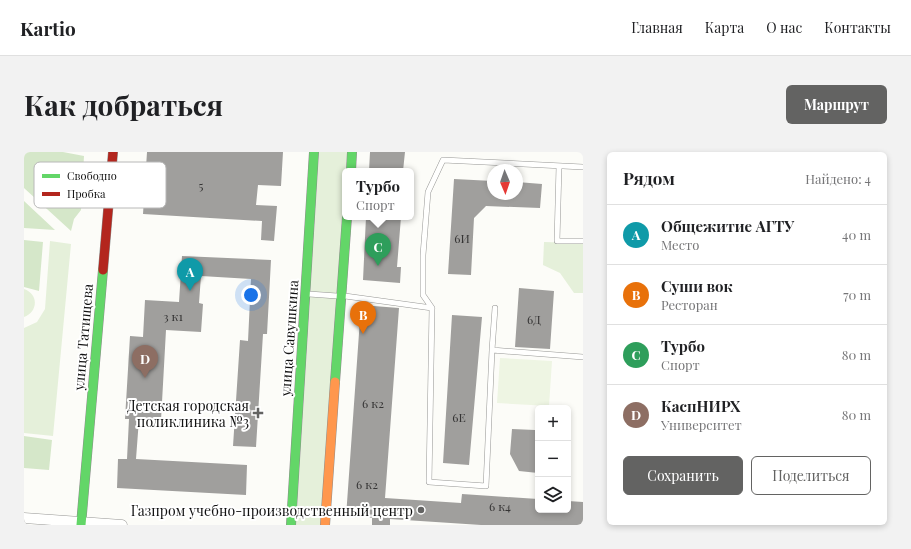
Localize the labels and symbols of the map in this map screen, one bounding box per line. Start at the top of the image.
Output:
legend [34,162,166,208]
north arrow [487,164,523,200]
text: Свободно [67,168,117,183]
house number: 5 [199,177,204,193]
text: Пробка [67,186,106,201]
house number: 6И [454,230,470,246]
pin: C [365,233,391,266]
pin: A [177,258,203,291]
street label: улица Савушкина [275,279,303,398]
street label: улица Татищева [69,283,97,392]
your location [241,285,261,305]
pin: B [350,301,376,334]
house number: 3 к1 [163,308,183,324]
house number: 6Д [527,311,541,327]
pin: D [132,345,158,378]
house number: 6 к2 [362,395,384,411]
place label: Детская городская поликлиника №3 [127,396,249,431]
marker: Детская городская поликлиника №3 [252,407,264,419]
house number: 6Е [452,409,466,425]
house number: 6 к2 [356,476,378,492]
house number: 6 к4 [489,498,511,514]
place label: Газпром учебно-производственный центр [131,501,413,520]
marker: Газпром учебно-производственный центр [416,505,426,515]

